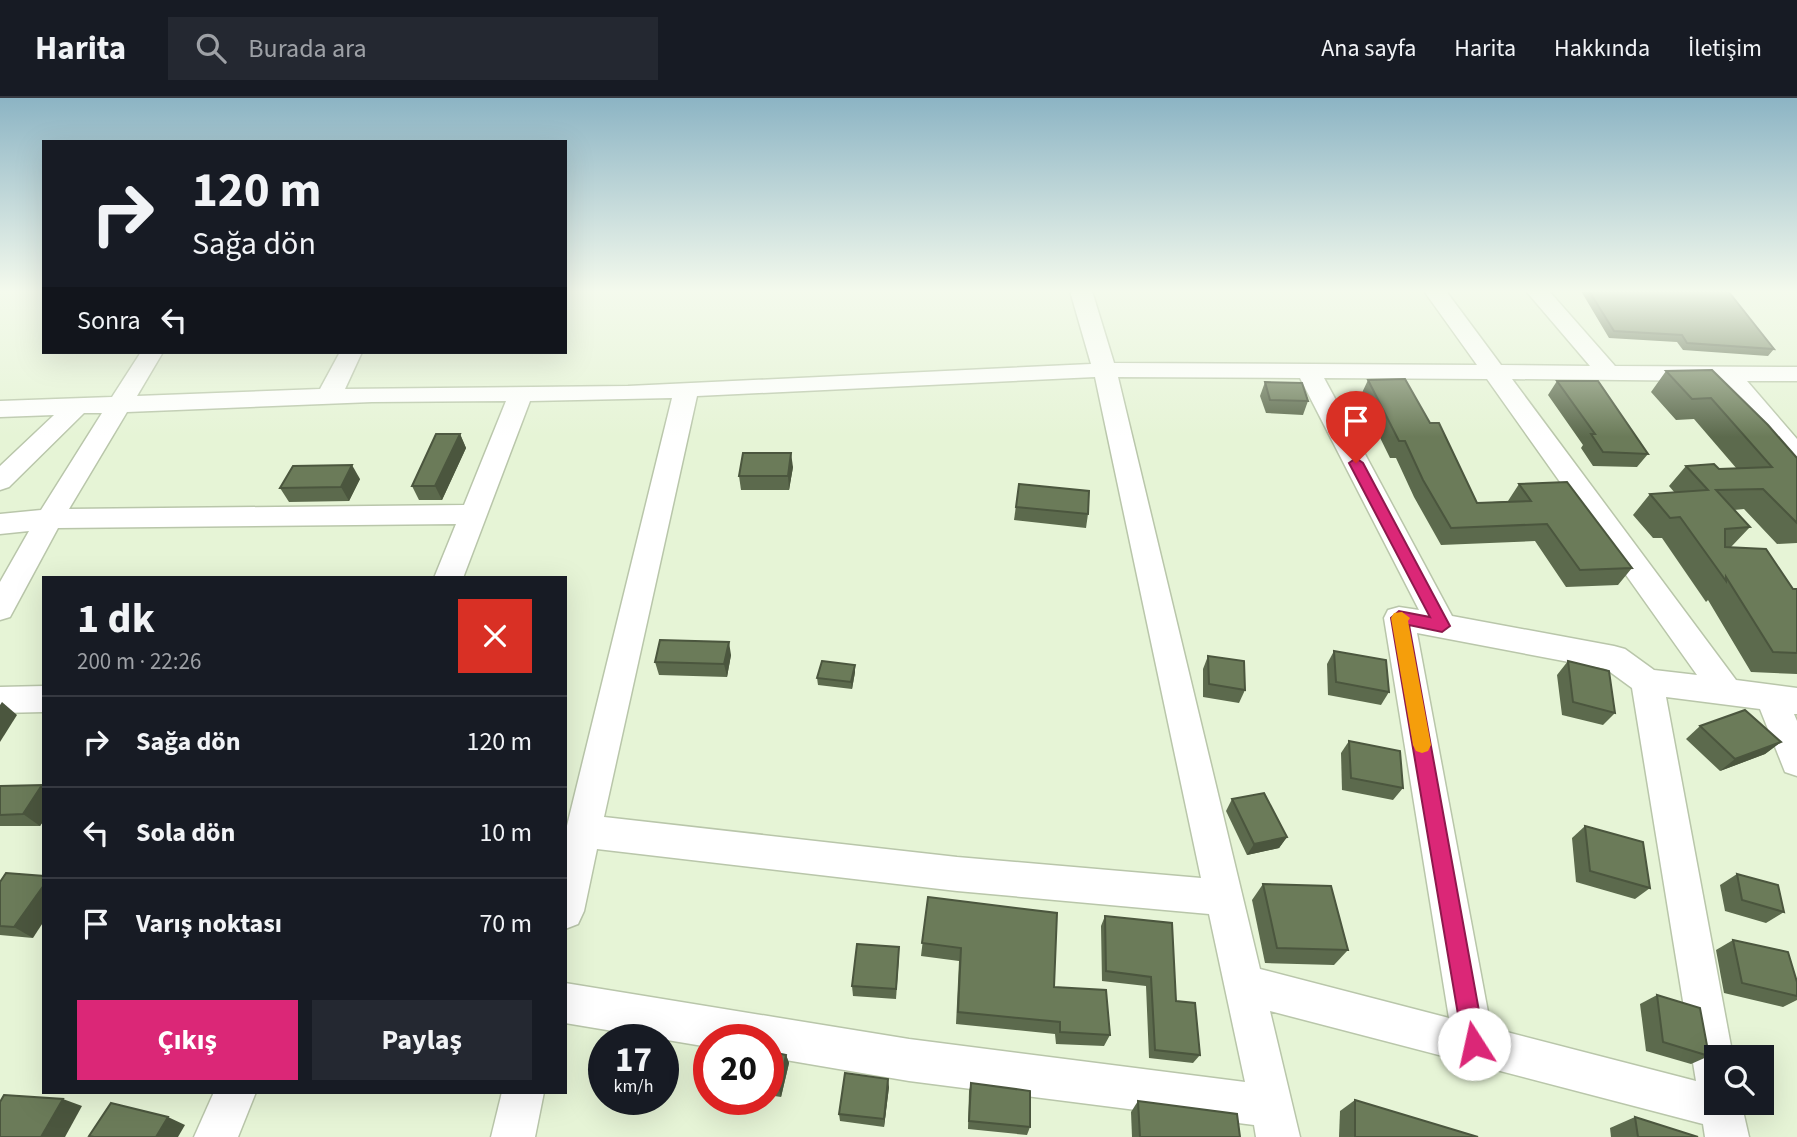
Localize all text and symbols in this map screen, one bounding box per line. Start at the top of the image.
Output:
search box [168,17,658,80]
text: Harita [35,25,126,72]
icon: search [192,29,230,67]
text: Burada ara [248,30,367,67]
text: Ana sayfa [1321,31,1416,66]
text: Harita [1454,31,1516,66]
text: Hakkında [1554,31,1650,66]
text: İletişim [1688,31,1762,66]
text: 120 m [192,156,321,226]
icon: right [77,168,168,259]
text: Sağa dön [192,221,316,267]
icon: left [155,301,193,339]
text: Sonra [77,302,141,339]
pin [1326,391,1386,463]
icon: arrive [1337,402,1375,440]
text: 1 dk [77,589,155,649]
button: close [458,599,532,673]
text: 200 m · 22:26 [77,645,201,678]
icon: right [77,723,115,761]
text: Sağa dön [136,723,241,760]
text: 120 m [466,723,532,760]
icon: left [77,814,115,852]
text: Sola dön [136,814,235,851]
text: 10 m [479,814,532,851]
icon: arrive [77,905,115,943]
text: Varış noktası [136,905,282,942]
text: 70 m [479,905,532,942]
button: Çıkış [77,1000,298,1080]
button: Paylaş [312,1000,532,1080]
position arrow [1437,1007,1511,1081]
speed limit sign: 20 [693,1024,784,1115]
text: 17 [615,1035,652,1085]
map controls [1704,1045,1774,1115]
button: search [1704,1045,1774,1115]
text: km/h [614,1074,653,1099]

